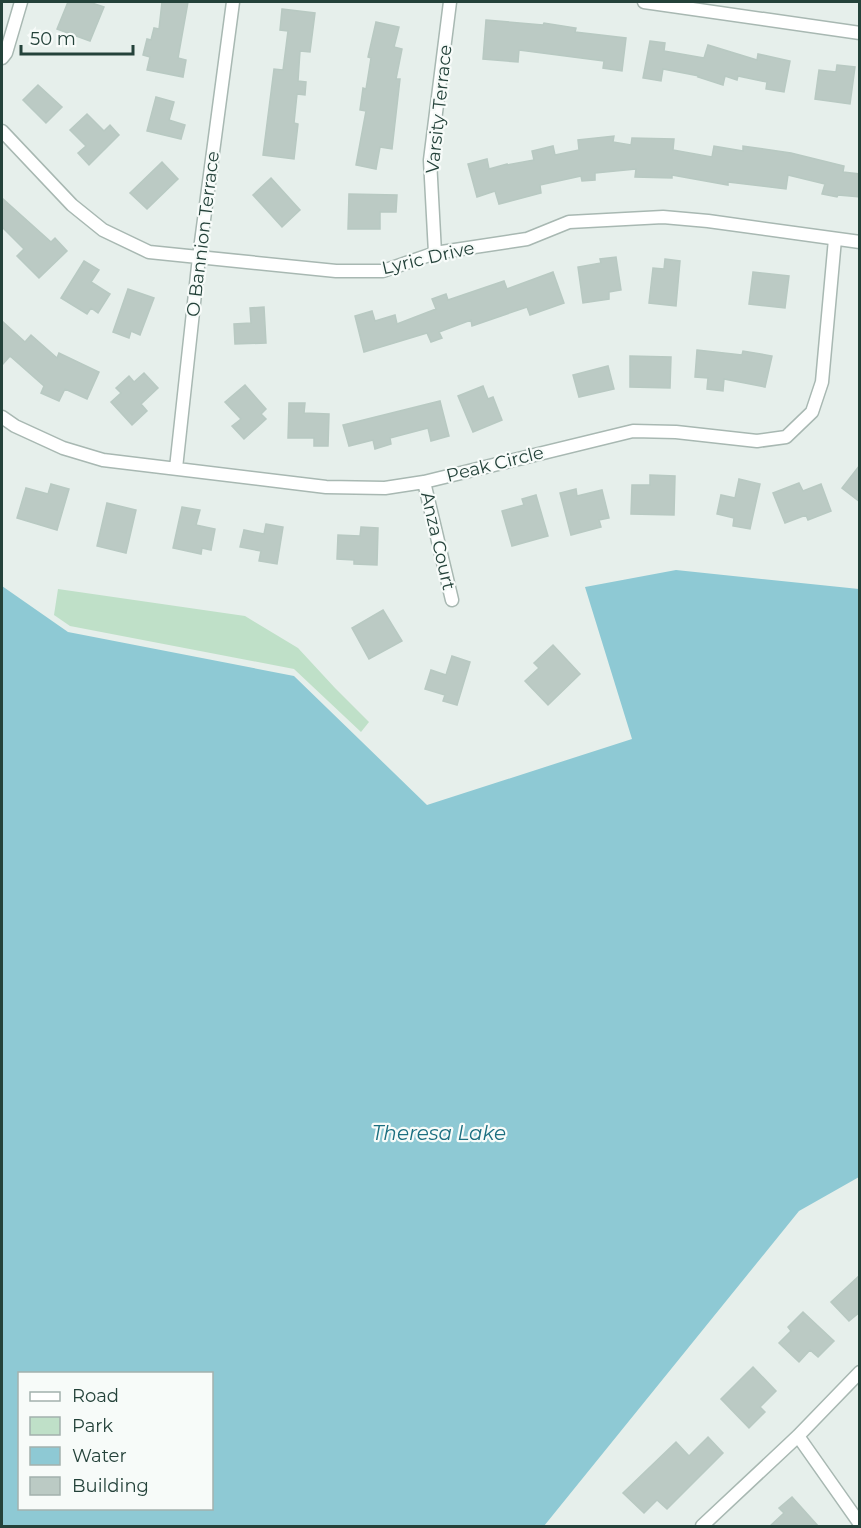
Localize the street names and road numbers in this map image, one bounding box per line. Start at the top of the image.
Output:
street label: Varsity Terrace [421,43,457,174]
street label: O Bannion Terrace [182,150,224,318]
street label: Lyric Drive [380,237,477,279]
street label: Peak Circle [444,441,546,487]
street label: Anza Court [416,490,460,592]

